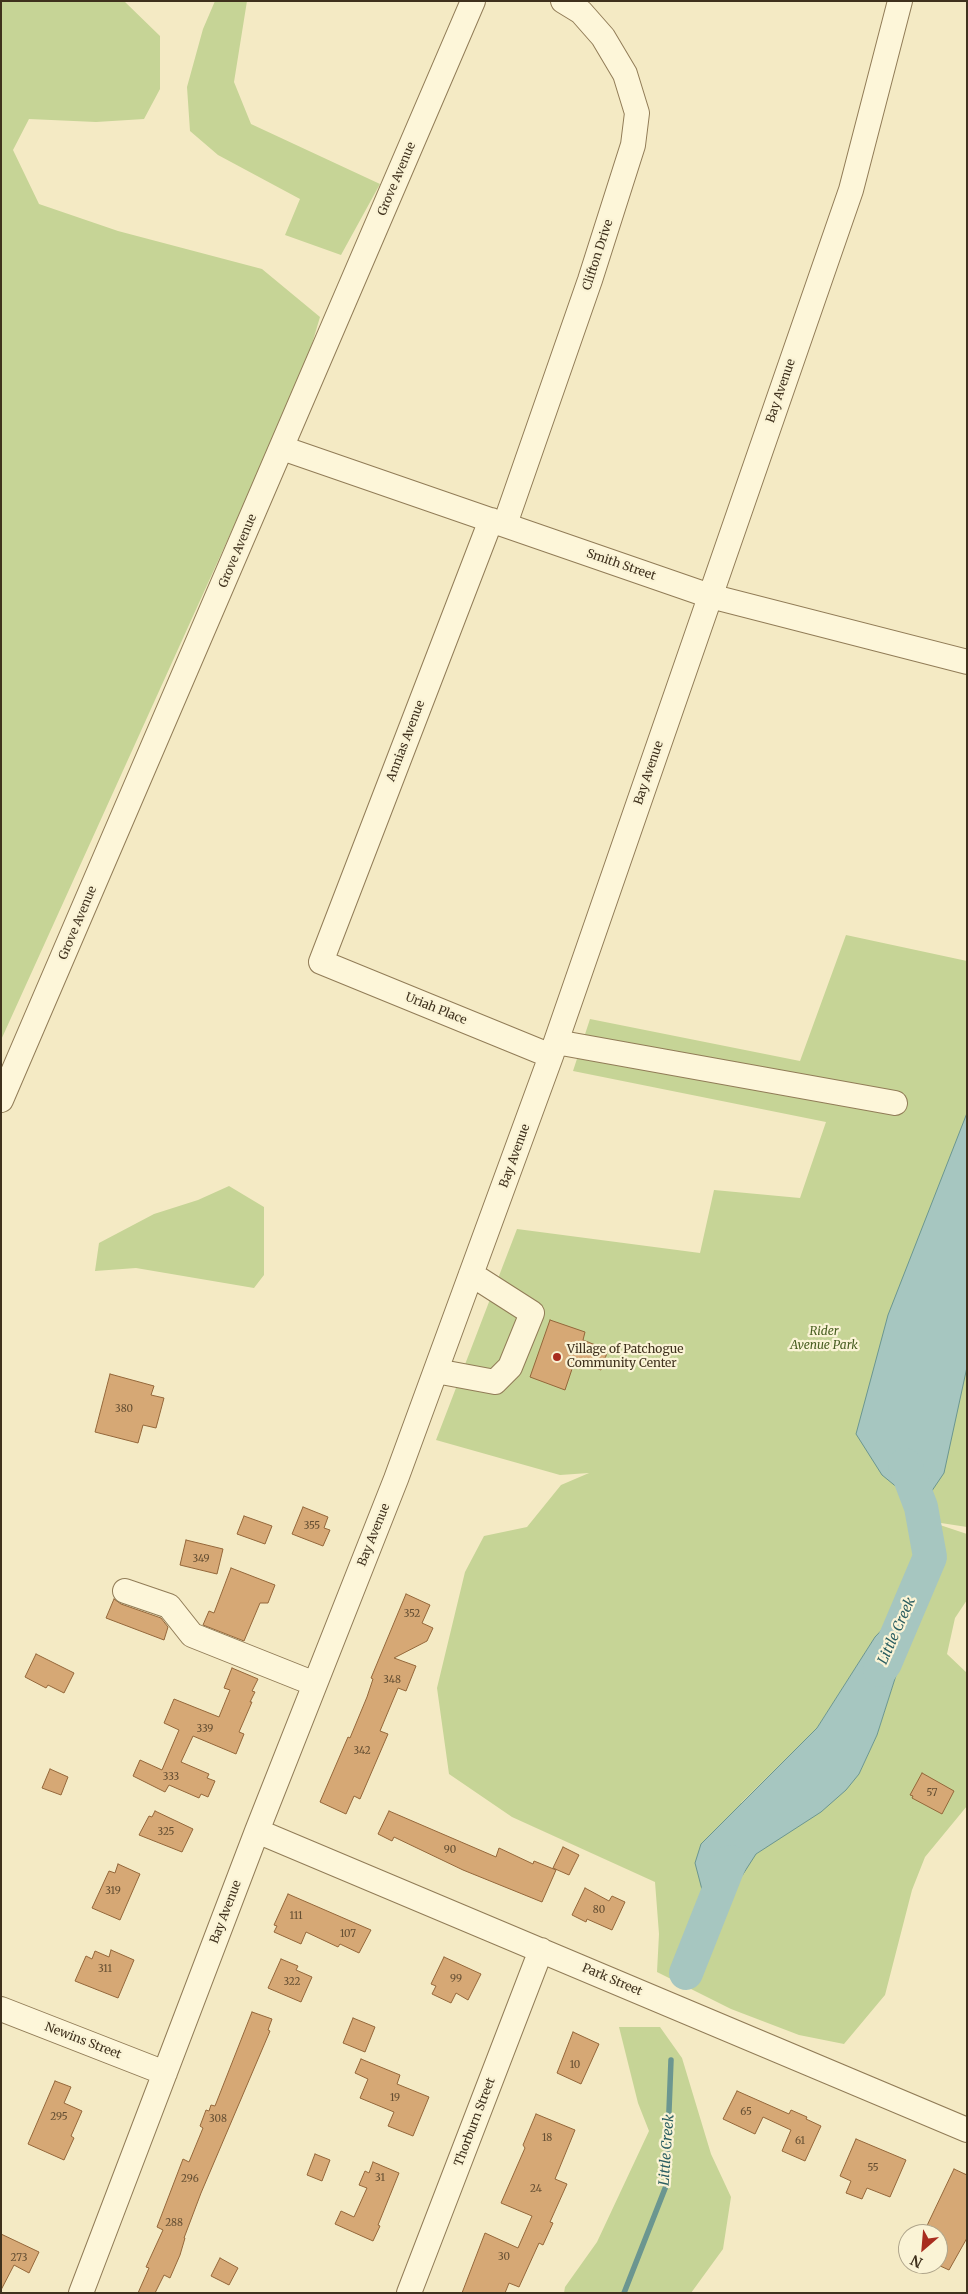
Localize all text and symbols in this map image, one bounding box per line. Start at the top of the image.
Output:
street label: Grove Avenue [375,140,419,218]
street label: Clifton Drive [580,218,616,292]
street label: Bay Avenue [763,357,799,425]
street label: Grove Avenue [216,512,260,590]
street label: Smith Street [584,546,658,584]
street label: Annias Avenue [384,698,428,784]
street label: Bay Avenue [631,739,667,807]
street label: Grove Avenue [56,884,100,962]
street label: Uriah Place [403,990,469,1028]
street label: Bay Avenue [497,1122,533,1190]
park label: Rider Avenue Park [790,1325,858,1353]
place label: Village of Patchogue Community Center [567,1343,683,1371]
marker: Village of Patchogue Community Center [551,1351,563,1363]
house number: 380 [115,1403,133,1415]
street label: Bay Avenue [355,1501,393,1569]
house number: 355 [304,1520,320,1532]
house number: 349 [192,1553,210,1565]
water label: Little Creek [875,1595,919,1667]
house number: 352 [404,1608,420,1620]
house number: 348 [383,1674,401,1686]
house number: 339 [197,1723,213,1735]
house number: 342 [353,1745,371,1757]
house number: 333 [163,1771,179,1783]
house number: 57 [926,1787,938,1799]
house number: 325 [158,1826,174,1838]
house number: 90 [444,1844,456,1856]
street label: Bay Avenue [207,1878,245,1946]
house number: 319 [105,1885,121,1897]
house number: 80 [593,1904,605,1916]
house number: 111 [290,1910,302,1922]
house number: 107 [340,1928,356,1940]
street label: Park Street [580,1961,644,1999]
house number: 311 [98,1963,112,1975]
house number: 99 [450,1973,462,1985]
house number: 322 [283,1976,301,1988]
street label: Newins Street [43,2020,123,2062]
house number: 10 [570,2059,580,2071]
street label: Thorburn Street [452,2076,498,2168]
house number: 19 [390,2092,400,2104]
house number: 65 [740,2106,752,2118]
house number: 295 [50,2111,68,2123]
house number: 308 [209,2113,227,2125]
water label: Little Creek [656,2114,678,2186]
house number: 18 [542,2132,552,2144]
house number: 61 [795,2135,805,2147]
house number: 55 [867,2162,879,2174]
house number: 31 [375,2172,385,2184]
house number: 296 [181,2173,199,2185]
house number: 24 [530,2183,542,2195]
house number: 288 [165,2217,183,2229]
north arrow [898,2224,948,2274]
house number: 30 [498,2251,510,2263]
text: N [908,2251,926,2272]
house number: 273 [11,2252,27,2264]

